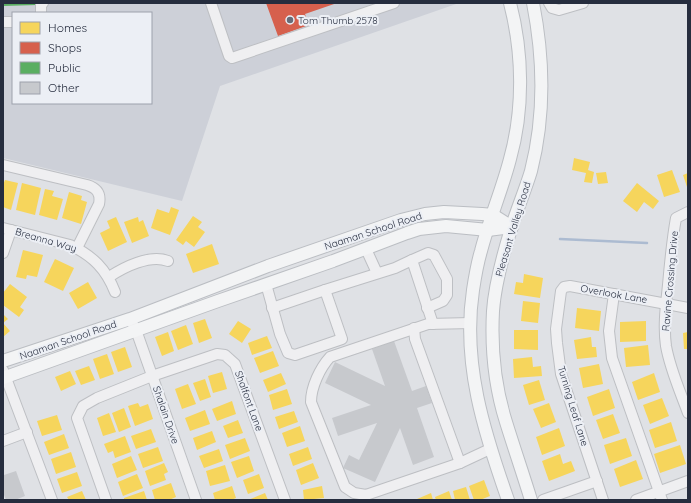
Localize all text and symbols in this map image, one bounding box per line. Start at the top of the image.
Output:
legend [12,12,152,104]
place label: Tom Thumb 2578 [298,14,378,27]
marker: Tom Thumb 2578 [285,15,295,25]
text: Homes [48,20,88,35]
text: Shops [48,40,82,55]
text: Public [48,60,81,75]
text: Other [48,80,80,95]
street label: Pleasant Valley Road [492,180,534,278]
street label: Naaman School Road [323,209,423,253]
street label: Breanna Way [14,225,78,255]
street label: Ravine Crossing Drive [659,230,681,332]
street label: Overlook Lane [580,282,649,306]
street label: Naaman School Road [18,317,118,363]
street label: Turning Leaf Lane [555,364,591,448]
street label: Shalfont Lane [232,369,266,433]
street label: Shalain Drive [150,384,182,446]

